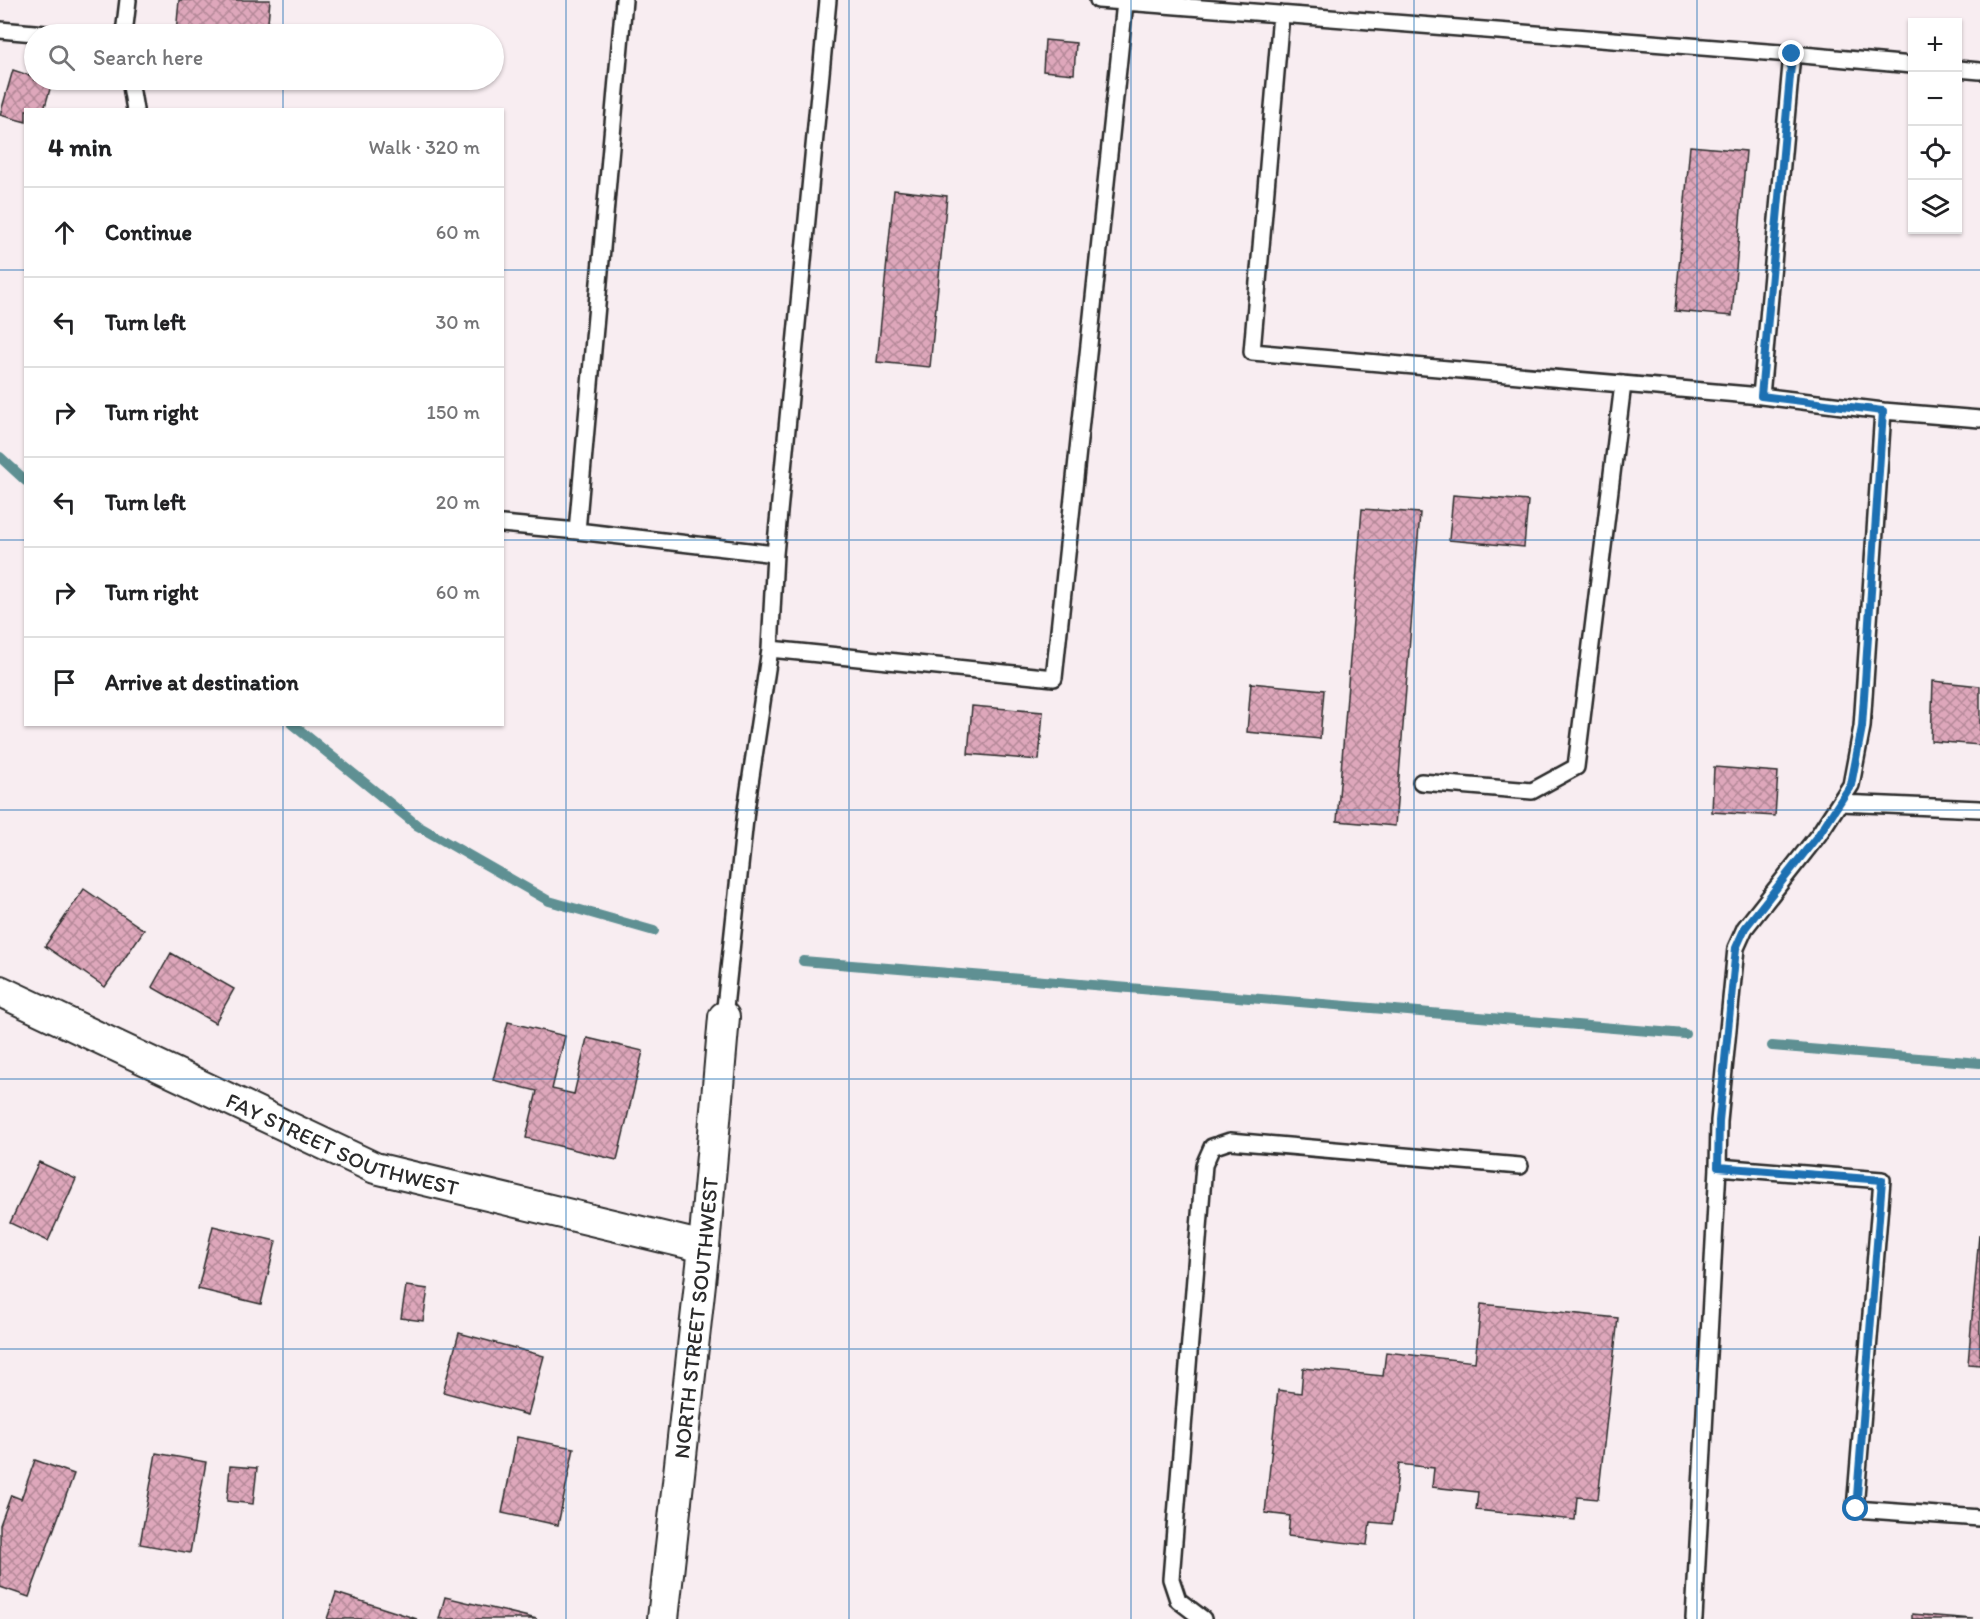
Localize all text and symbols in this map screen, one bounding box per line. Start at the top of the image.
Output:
map controls [1908,18,1962,234]
button: + [1908,18,1962,72]
search box [24,24,504,90]
route end [1778,40,1804,66]
icon: search [45,41,78,74]
text: Search here [93,44,203,71]
button: − [1908,72,1962,126]
button: locate [1908,126,1962,180]
text: 4 min [48,131,112,163]
text: Walk · 320 m [368,135,480,159]
button: layers [1908,180,1962,234]
icon: ahead [48,216,81,249]
text: Continue [105,219,192,246]
text: 60 m [436,220,480,244]
icon: left [48,306,81,339]
text: Turn left [105,309,186,336]
text: 30 m [435,310,480,334]
icon: right [48,396,81,429]
text: Turn right [105,399,199,426]
text: 150 m [427,400,480,424]
icon: left [48,486,81,519]
text: Turn left [105,489,186,516]
text: 20 m [436,490,480,514]
icon: right [48,576,81,609]
text: Turn right [105,579,199,606]
text: 60 m [436,580,480,604]
icon: arrive [48,666,81,699]
text: Arrive at destination [105,669,299,696]
street label: FAY STREET SOUTHWEST [222,1087,462,1202]
street label: NORTH STREET SOUTHWEST [668,1175,724,1460]
route start [1842,1495,1868,1521]

